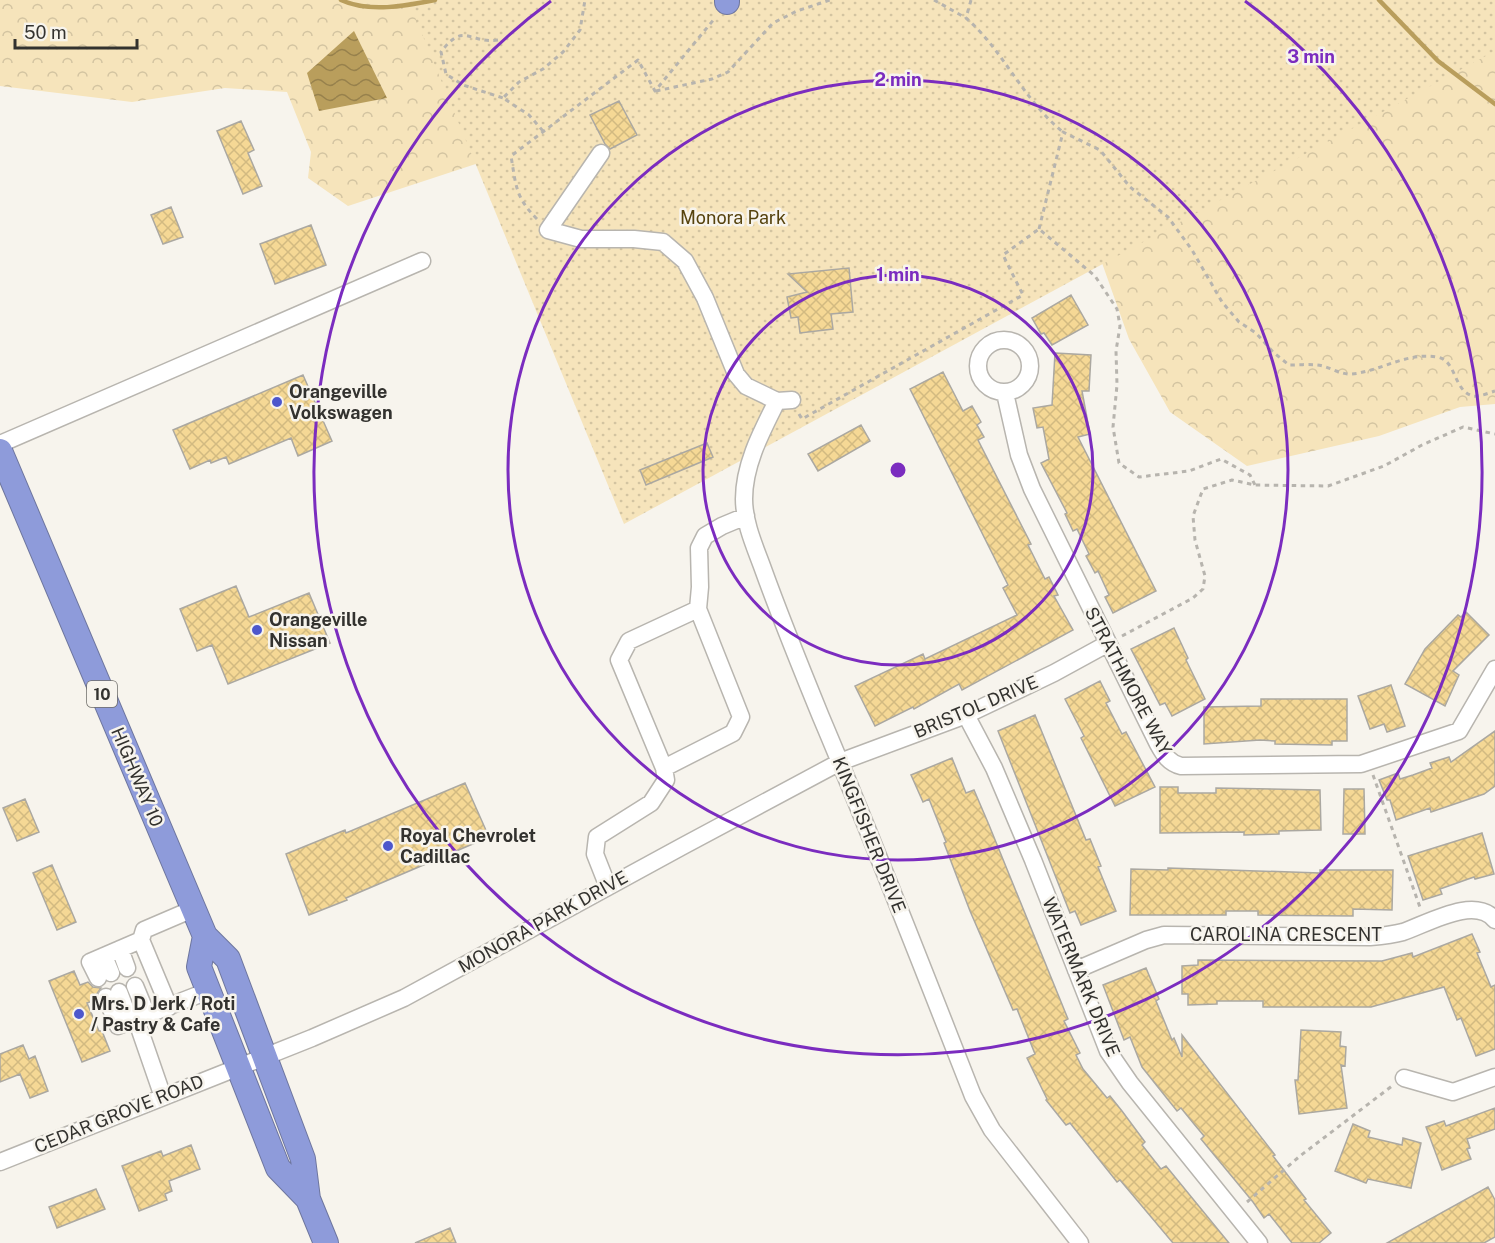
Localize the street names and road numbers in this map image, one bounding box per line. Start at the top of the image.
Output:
street label: STRATHMORE WAY [1081,603,1176,758]
street label: BRISTOL DRIVE [911,671,1041,742]
road number: 10 [87,681,117,707]
street label: HIGHWAY 10 [107,724,168,830]
street label: KINGFISHER DRIVE [829,754,910,916]
street label: MONORA PARK DRIVE [454,866,631,977]
street label: WATERMARK DRIVE [1038,894,1125,1060]
street label: CAROLINA CRESCENT [1190,924,1382,945]
street label: CEDAR GROVE ROAD [31,1070,206,1157]

